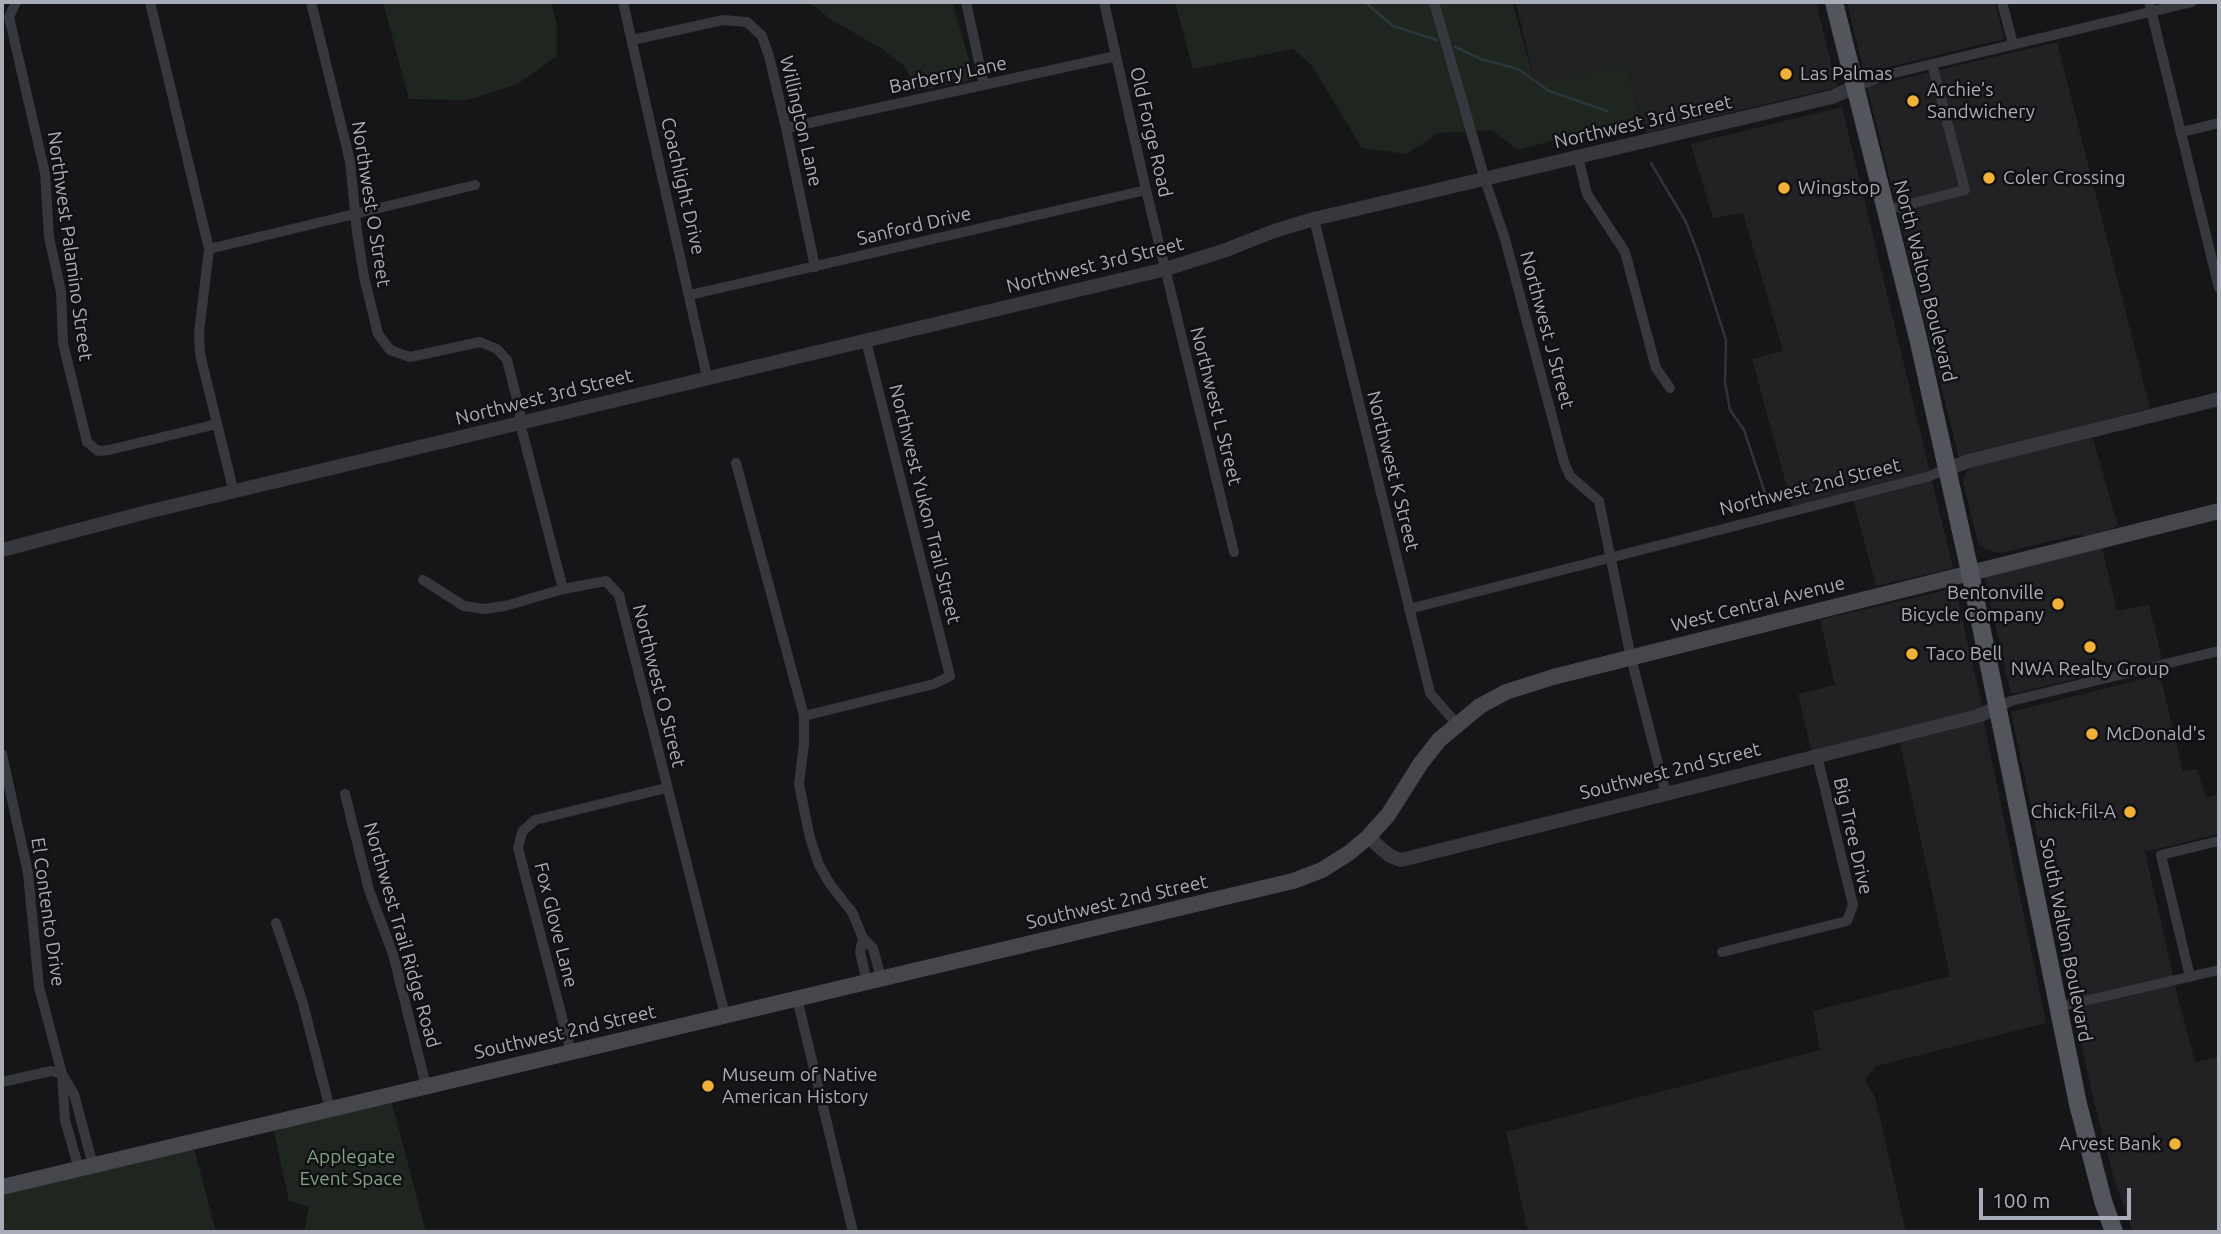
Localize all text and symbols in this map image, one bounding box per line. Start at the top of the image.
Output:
street label: Barberry Lane [887,51,1009,99]
street label: Willington Lane [775,53,827,189]
place label: Las Palmas [1800,63,1892,85]
street label: Old Forge Road [1125,65,1177,199]
marker: Las Palmas [1778,66,1794,82]
place label: Archie’s Sandwichery [1927,79,2035,123]
street label: Northwest 3rd Street [1552,90,1734,154]
marker: Archie’s Sandwichery [1905,93,1921,109]
street label: Coachlight Drive [656,115,710,257]
street label: Northwest O Street [347,119,395,289]
street label: Northwest Palamino Street [43,130,97,362]
place label: Coler Crossing [2003,167,2126,189]
marker: Coler Crossing [1981,170,1997,186]
place label: Wingstop [1798,177,1880,199]
street label: North Walton Boulevard [1889,178,1961,384]
marker: Wingstop [1776,180,1792,196]
street label: Sanford Drive [855,202,973,250]
street label: Northwest 3rd Street [1004,232,1186,298]
street label: Northwest J Street [1515,249,1579,411]
street label: Northwest L Street [1185,324,1247,488]
street label: Northwest 3rd Street [453,364,635,430]
street label: Northwest Yukon Trail Street [884,382,966,626]
street label: Northwest K Street [1362,388,1424,554]
street label: Northwest 2nd Street [1717,453,1903,521]
street label: West Central Avenue [1669,571,1847,637]
place label: Bentonville Bicycle Company [1901,582,2044,626]
marker: Bentonville Bicycle Company [2050,596,2066,612]
street label: Northwest O Street [628,602,690,770]
marker: NWA Realty Group [2082,639,2098,655]
place label: Taco Bell [1926,643,2002,665]
marker: Taco Bell [1904,646,1920,662]
place label: NWA Realty Group [2011,658,2169,680]
place label: McDonald's [2106,723,2205,745]
marker: McDonald's [2084,726,2100,742]
street label: Southwest 2nd Street [1577,737,1763,805]
street label: Big Tree Drive [1828,775,1878,897]
place label: Chick-fil-A [2031,801,2116,823]
marker: Chick-fil-A [2122,804,2138,820]
street label: Northwest Trail Ridge Road [359,820,445,1050]
street label: El Contento Drive [26,836,70,988]
street label: South Walton Boulevard [2035,836,2097,1044]
street label: Fox Glove Lane [529,860,583,990]
street label: Southwest 2nd Street [1024,870,1210,934]
street label: Southwest 2nd Street [472,1000,658,1064]
place label: Museum of Native American History [722,1064,877,1108]
marker: Museum of Native American History [700,1078,716,1094]
place label: Arvest Bank [2059,1133,2161,1155]
marker: Arvest Bank [2167,1136,2183,1152]
park label: Applegate Event Space [300,1146,402,1190]
scale bar [1983,1174,2135,1218]
text: 100 m [1992,1188,2050,1212]

